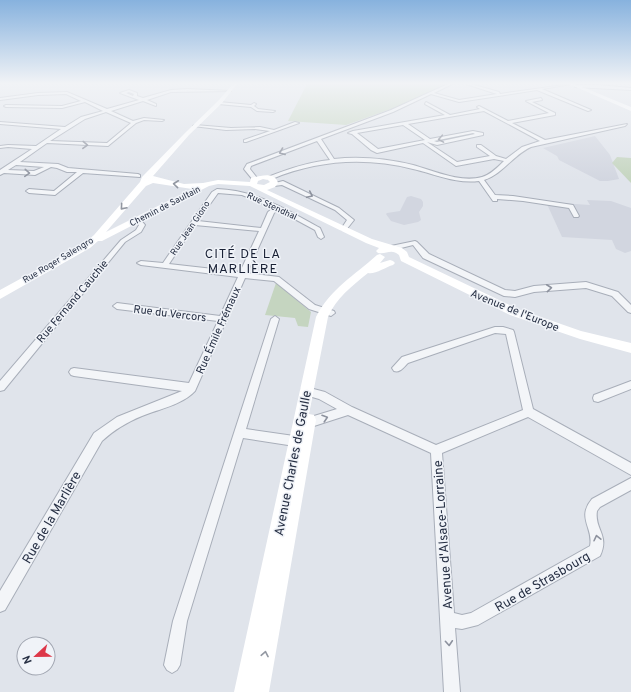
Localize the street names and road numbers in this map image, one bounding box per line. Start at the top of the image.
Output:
street label: Chemin de Saultain [128,184,202,229]
street label: Rue Stendhal [245,190,299,223]
street label: Rue Jean Giono [168,199,213,258]
street label: Rue Roger Salengro [21,235,96,286]
street label: Rue Fernand Cauchie [34,257,112,346]
street label: Rue Émile Frémaux [192,284,245,376]
street label: Avenue de l'Europe [468,287,561,335]
street label: Rue du Vercors [133,303,207,325]
street label: Avenue Charles de Gaulle [272,389,316,538]
street label: Avenue d'Alsace-Lorraine [431,460,457,610]
street label: Rue de la Marlière [20,469,86,567]
street label: Rue de Strasbourg [493,549,593,616]

